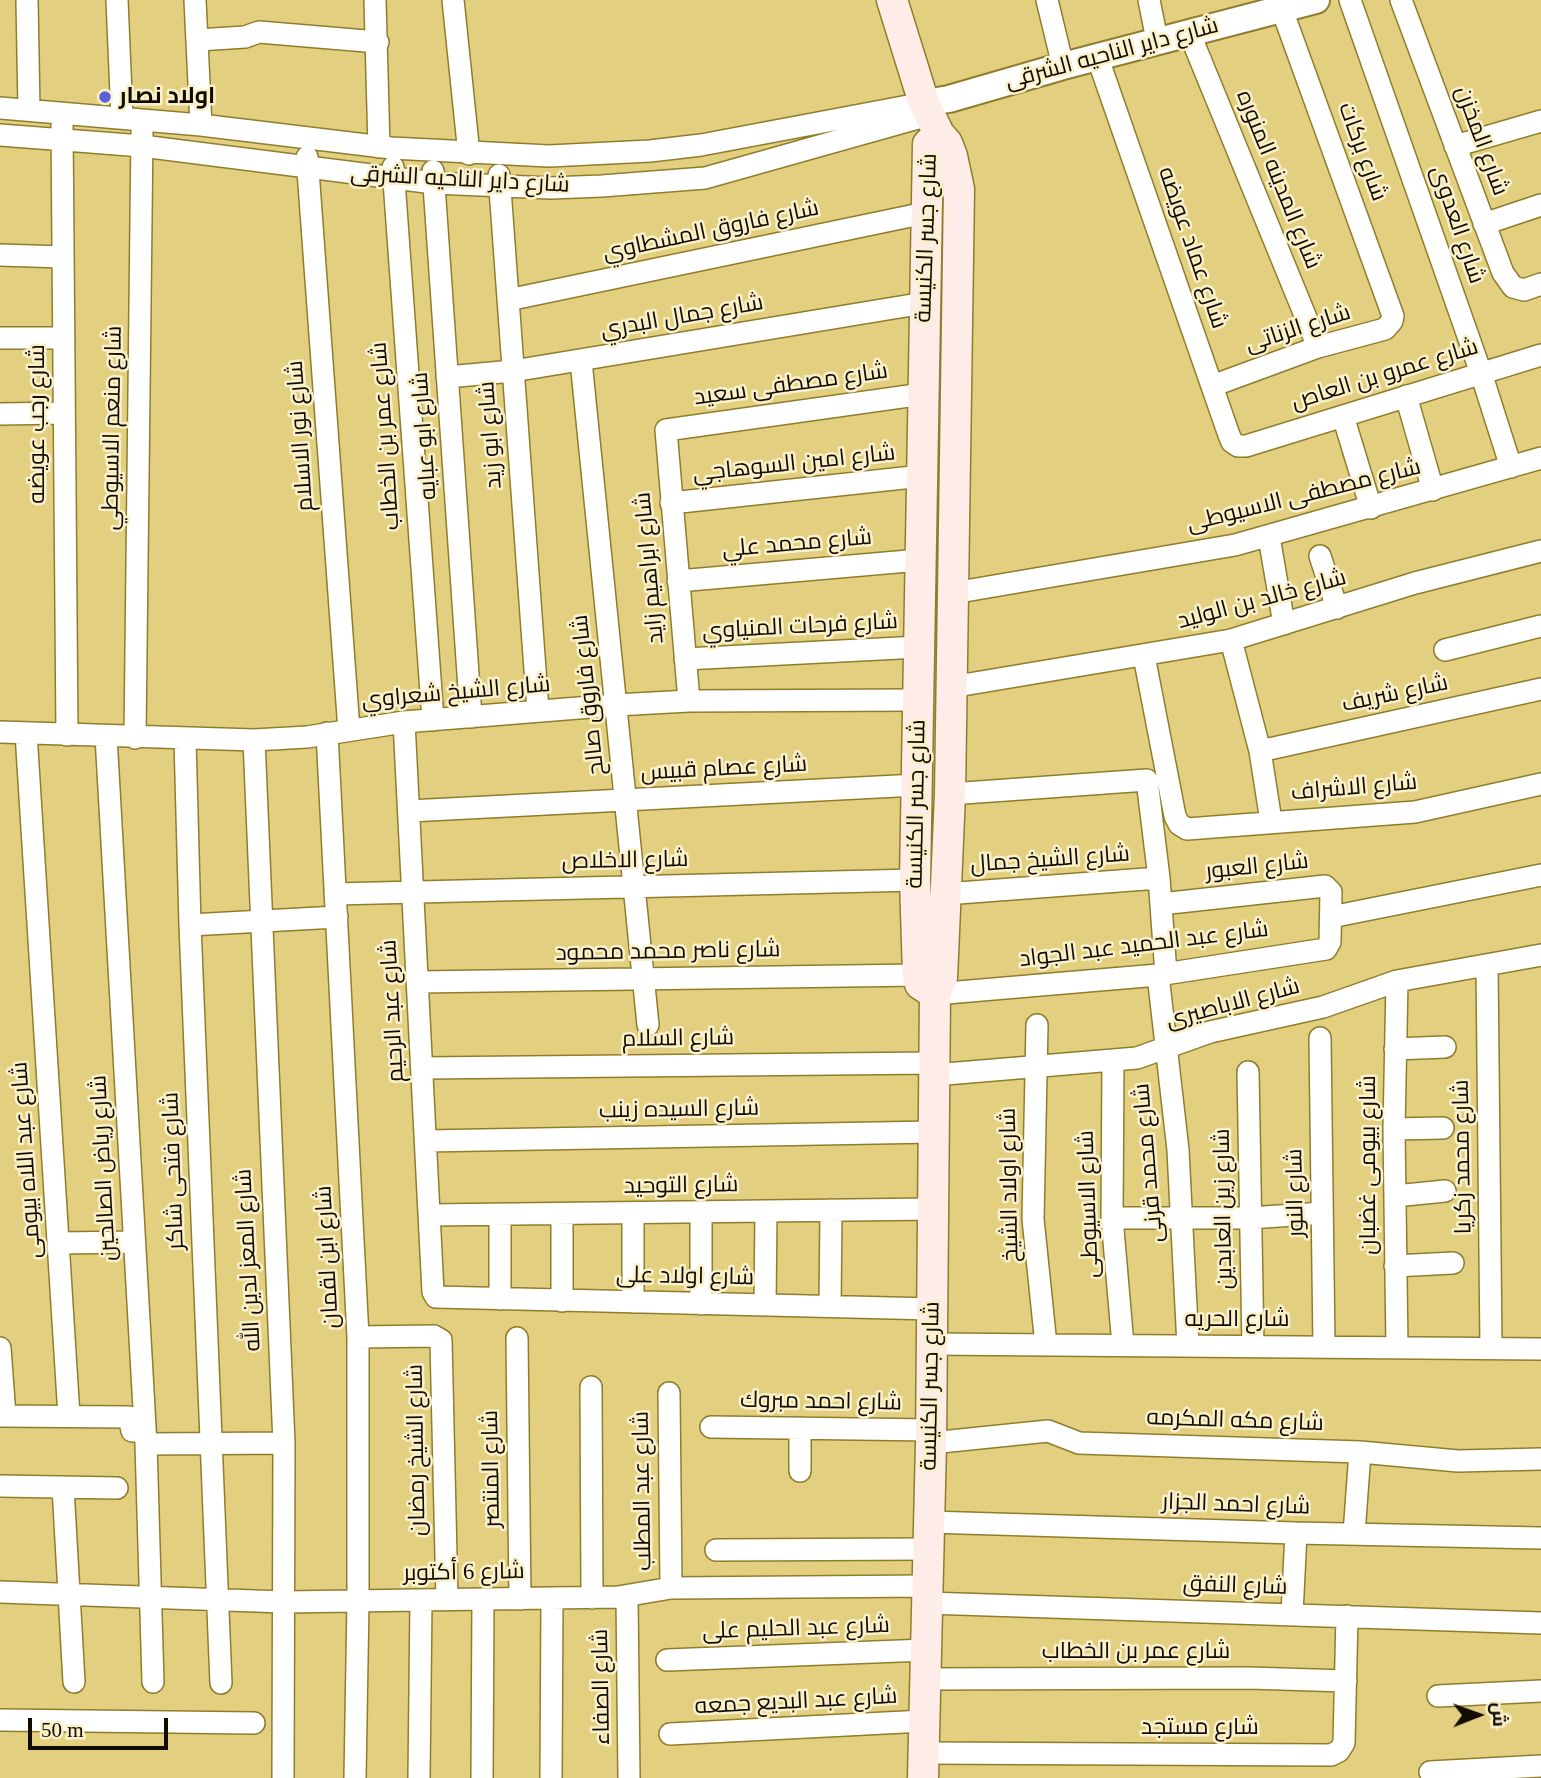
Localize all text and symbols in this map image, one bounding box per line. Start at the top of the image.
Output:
street label: شارع داير الناحيه الشرقى [1002,12,1222,96]
place label: اولاد نصار [119,83,215,111]
street label: شارع المخزن [1448,83,1514,199]
street label: شارع المدينه المنوره [1230,87,1326,273]
marker: اولاد نصار [97,89,113,105]
street label: شارع بركات [1331,99,1393,205]
street label: شارع جسر الكنيسة [910,153,944,323]
street label: شارع داير الناحيه الشرقى [350,160,570,200]
street label: شارع العدوى [1424,162,1490,288]
street label: شارع عماد عويضه [1151,164,1233,332]
street label: شارع فاروق المشطاوي [600,195,822,267]
street label: شارع جمال البدري [599,289,765,345]
street label: شارع الزناتى [1242,299,1354,359]
street label: شارع منعم الاسيوطي [97,325,129,531]
street label: شارع عمرو بن العاص [1288,333,1482,417]
street label: شارع عمر بن الخطاب [366,341,406,531]
street label: شارع رجب عويضه [24,344,52,504]
street label: شارع مصطفى سعيد [692,358,890,412]
street label: شارع نور الاسلام [282,360,320,512]
street label: شارع ابو عبايه [407,371,443,501]
street label: شارع ابو زيد [473,380,509,490]
street label: شارع امين السوهاجي [691,440,897,488]
street label: شارع مصطفى الاسيوطى [1184,454,1424,538]
street label: شارع ابراهيم زايد [630,491,670,645]
street label: شارع محمد علي [721,524,873,564]
street label: شارع خالد بن الوليد [1175,564,1349,636]
street label: شارع فرحات المنياوي [701,608,899,646]
street label: شارع فاروق صالح [567,613,611,777]
street label: شارع شريف [1339,669,1451,719]
street label: شارع الشيخ شعراوي [360,671,552,715]
street label: شارع جسر الكنيسة [902,719,932,889]
street label: شارع عصام قبيس [640,751,808,787]
street label: شارع الاشراف [1290,769,1418,807]
street label: شارع الشيخ جمال [969,841,1131,879]
street label: شارع الاخلاص [561,846,689,876]
street label: شارع العبور [1204,848,1310,886]
street label: شارع عبد الحميد عبد الجواد [1018,916,1270,974]
street label: شارع ناصر محمد محمود [555,936,781,968]
street label: شارع عبد الرحيم [375,939,411,1083]
street label: شارع الاباصيرى [1163,973,1303,1035]
street label: شارع السلام [622,1024,734,1054]
street label: شارع عبد اللاه بيومى [6,1061,48,1259]
street label: شارع رياض الصالحين [85,1074,123,1262]
street label: شارع بيومى غضبان [1355,1075,1383,1255]
street label: شارع محمد زكريا [1448,1079,1478,1235]
street label: شارع محمد قرنى [1128,1082,1170,1244]
street label: شارع فتحى شاكر [157,1092,191,1250]
street label: شارع السيده زينب [599,1095,759,1125]
street label: شارع اولاد الشيخ [995,1108,1025,1262]
street label: شارع زين العابدين [1209,1128,1239,1290]
street label: شارع الاسيوطى [1073,1130,1105,1278]
street label: شارع النور [1281,1148,1311,1238]
street label: شارع المعز لدين الله [230,1168,268,1352]
street label: شارع التوحيد [623,1171,739,1201]
street label: شارع ابن لقمان [310,1185,346,1329]
street label: شارع اولاد على [616,1262,754,1292]
street label: شارع جسر الكنيسة [916,1301,946,1471]
street label: شارع الحريه [1185,1306,1289,1334]
street label: شارع الشيخ رمضان [402,1364,432,1536]
street label: شارع احمد مبروك [740,1387,902,1417]
street label: شارع مكه المكرمه [1146,1404,1324,1438]
street label: شارع المنتصر [477,1410,507,1528]
street label: شارع عبد المطلب [628,1411,658,1571]
street label: شارع احمد الجزار [1161,1489,1311,1521]
street label: شارع 6 أكتوبر [403,1558,525,1588]
street label: شارع النفق [1182,1570,1288,1602]
street label: شارع عبد الحليم على [702,1612,890,1646]
street label: شارع الصفاء [587,1629,617,1745]
street label: شارع عمر بن الخطاب [1042,1638,1230,1666]
north arrow [1443,1680,1513,1750]
street label: شارع عبد البديع جمعه [694,1683,898,1721]
text: ش [1489,1702,1510,1727]
scale bar [32,1704,172,1748]
street label: شارع مستجد [1141,1714,1259,1742]
text: 50 m [41,1718,84,1742]

